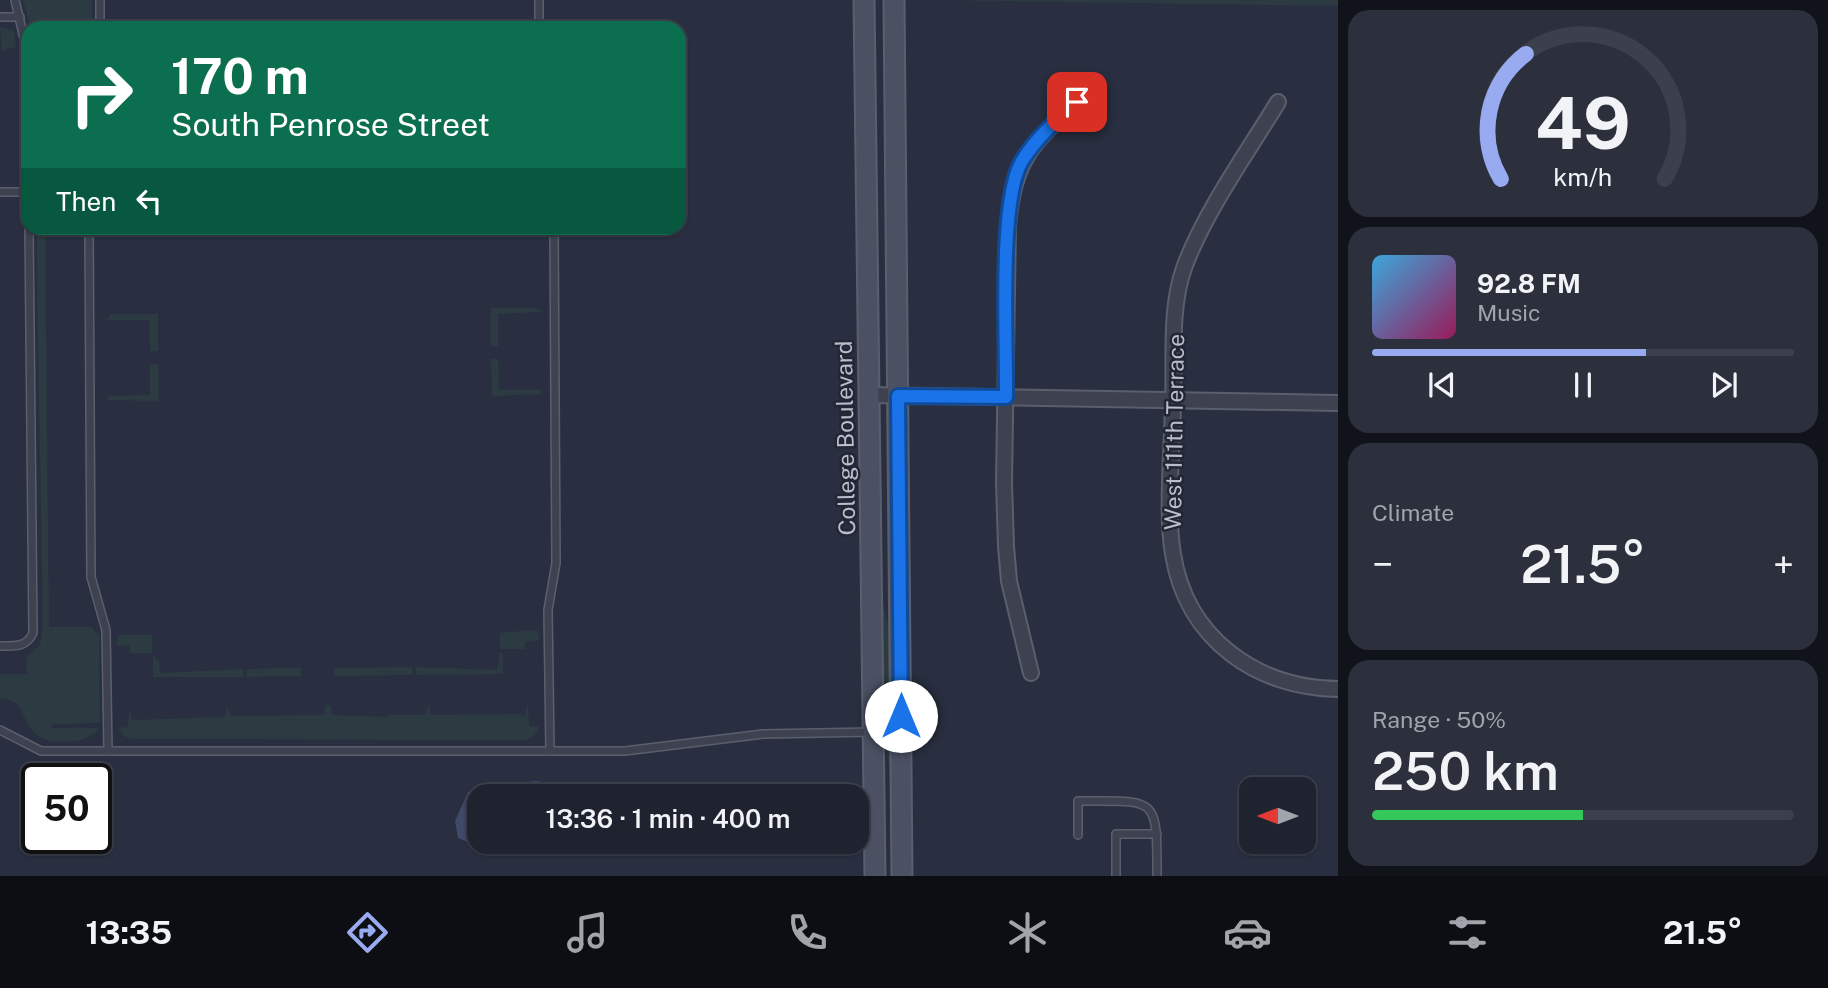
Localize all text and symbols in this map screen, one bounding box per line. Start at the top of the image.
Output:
text: 170 m [171,47,309,105]
icon: right [56,49,147,140]
pin [1047,72,1107,132]
text: 49 [1535,81,1631,166]
icon: arrive [1058,83,1096,121]
text: South Penrose Street [171,106,490,143]
text: km/h [1554,162,1612,192]
icon: left [130,182,168,220]
text: Then [56,186,116,217]
text: 92.8 FM [1477,268,1581,299]
text: Music [1477,299,1541,326]
street label: West 111th Terrace [1159,334,1189,530]
street label: College Boulevard [830,340,860,536]
icon: previous [1423,366,1461,404]
icon: pause [1564,366,1602,404]
icon: next [1705,366,1743,404]
text: Climate [1372,499,1454,526]
text: 21.5° [1520,534,1646,595]
text: − [1372,542,1393,587]
text: + [1773,542,1794,587]
position arrow [864,679,938,753]
text: Range · 50% [1372,706,1506,733]
text: 250 km [1372,741,1559,802]
speed limit sign: 50 [21,763,112,854]
north arrow [1239,777,1316,854]
map controls [1239,777,1316,854]
text: 13:36 · 1 min · 400 m [546,803,790,834]
icon: directions [343,908,392,957]
icon: music [563,908,612,957]
icon: phone [783,908,832,957]
icon: climate [1003,908,1052,957]
icon: car [1223,908,1272,957]
icon: filters [1443,908,1492,957]
text: 13:35 [86,914,172,951]
text: 21.5° [1663,914,1742,951]

